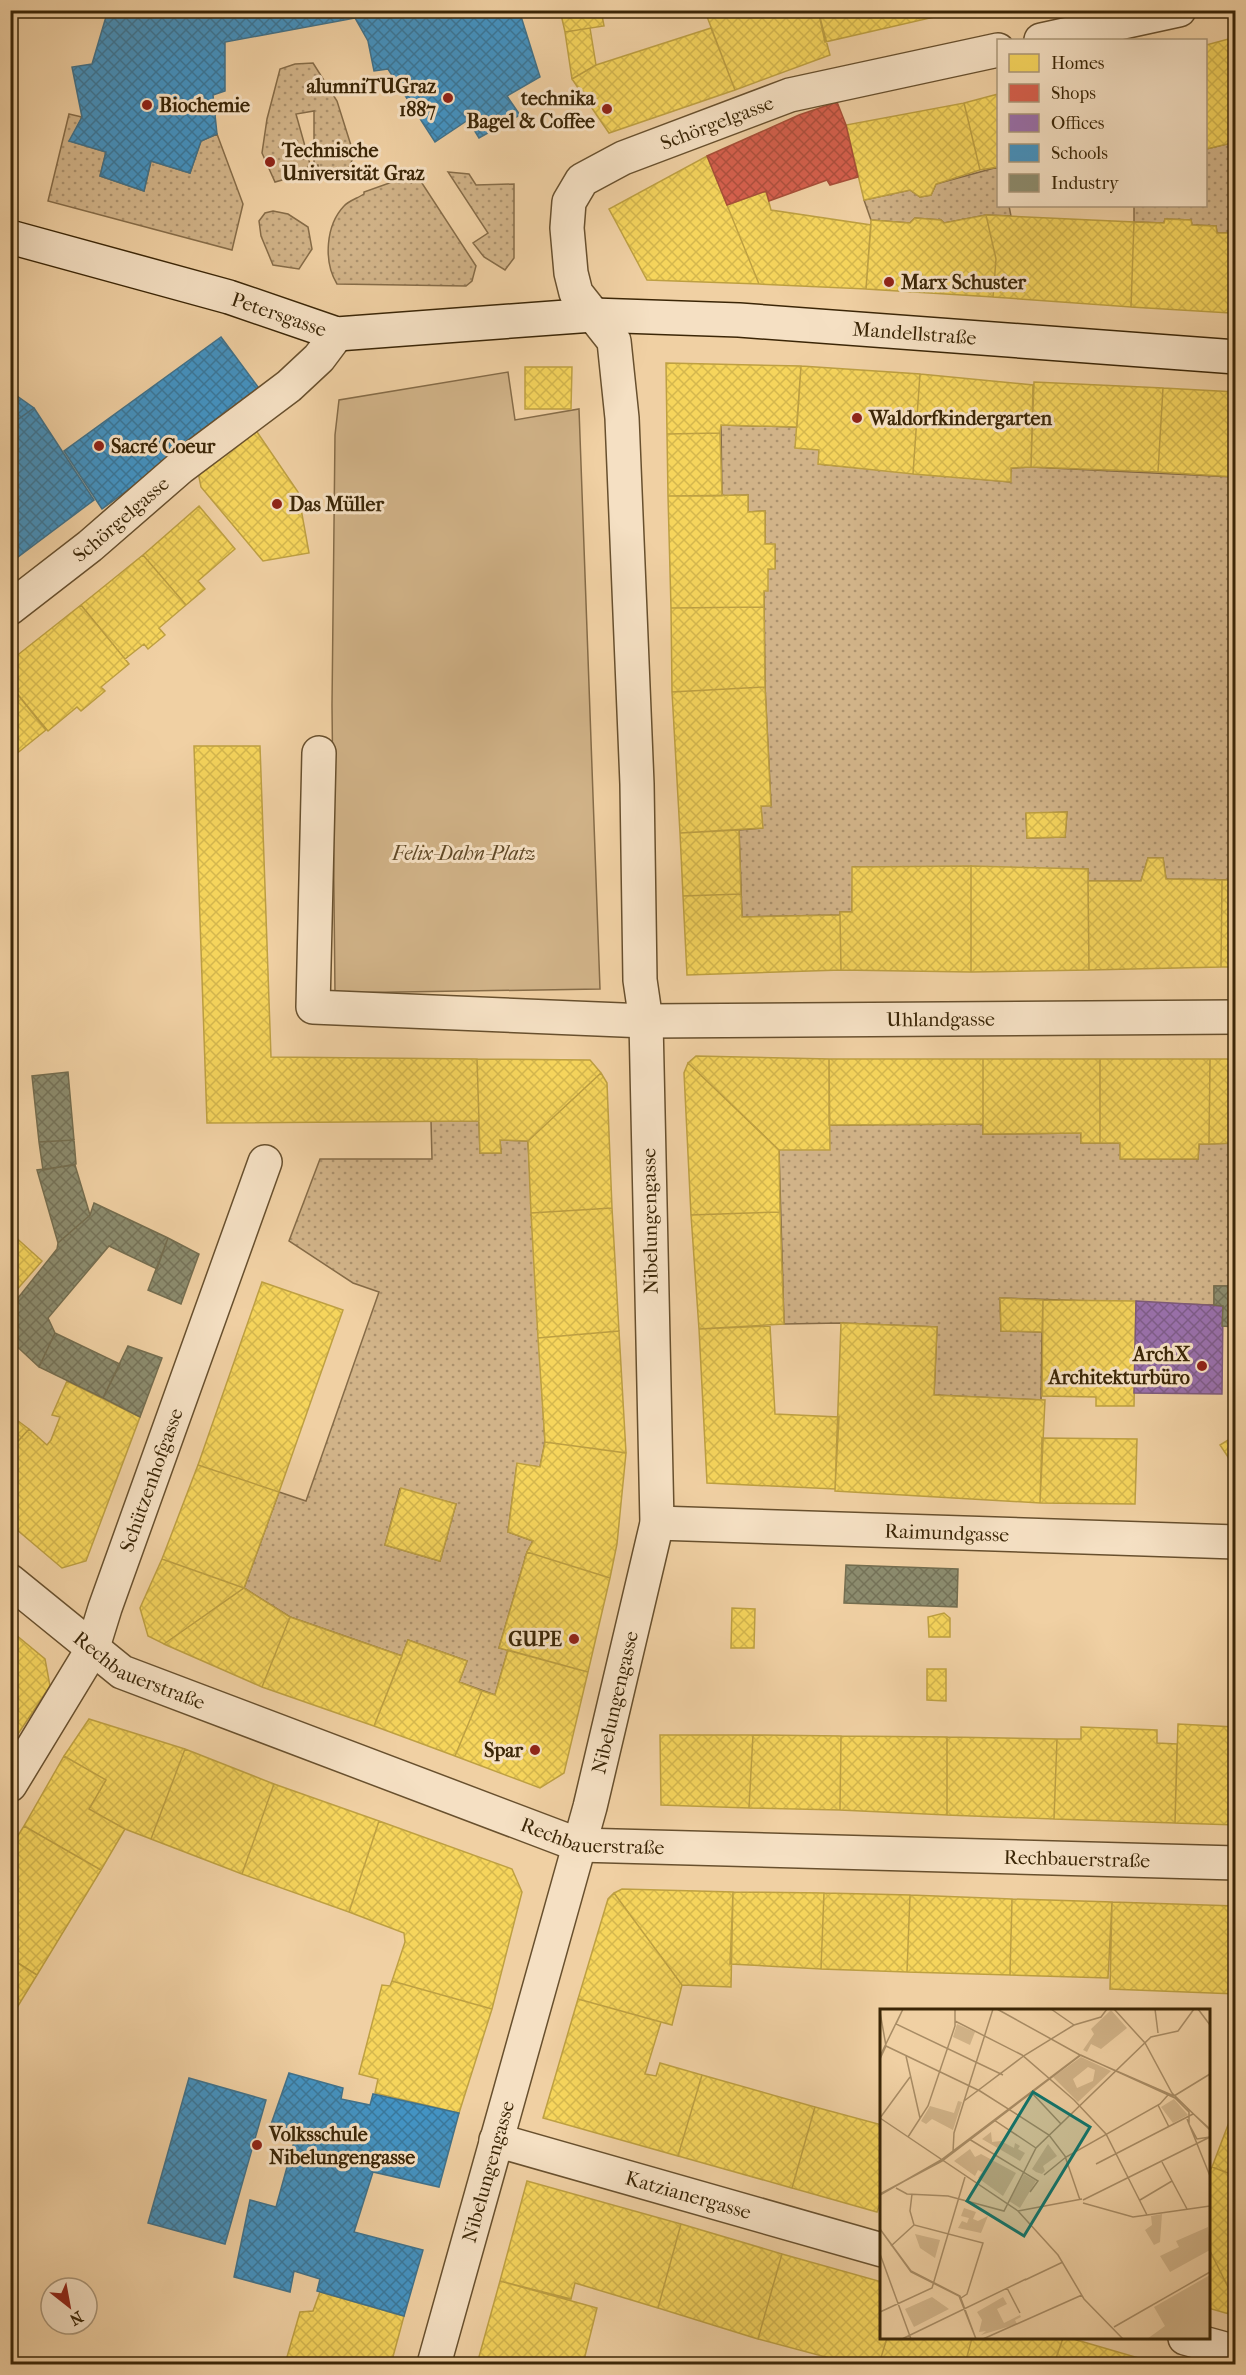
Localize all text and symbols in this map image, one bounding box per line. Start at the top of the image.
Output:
legend [997,39,1207,207]
text: Homes [1051,53,1105,74]
place label: alumniTUGraz 1887 [306,75,436,121]
text: Shops [1051,83,1096,104]
place label: technika Bagel & Coffee [467,87,596,133]
marker: alumniTUGraz 1887 [441,91,455,105]
street label: Schörgelgasse [657,91,777,154]
place label: Biochemie [159,94,250,117]
marker: Biochemie [140,98,154,112]
marker: technika Bagel & Coffee [600,102,614,116]
text: Offices [1051,113,1105,134]
place label: Technische Universität Graz [281,139,425,185]
text: Schools [1051,143,1108,164]
marker: Technische Universität Graz [263,155,277,169]
text: Industry [1051,173,1120,194]
place label: Marx Schuster [900,271,1027,294]
marker: Marx Schuster [882,275,896,289]
street label: Petersgasse [228,287,330,341]
street label: Mandellstraße [852,317,977,349]
place label: Waldorfkindergarten [868,407,1052,430]
marker: Waldorfkindergarten [850,411,864,425]
place label: Sacré Coeur [111,435,216,458]
marker: Sacré Coeur [92,439,106,453]
street label: Schörgelgasse [68,471,173,567]
place label: Das Müller [289,493,384,516]
marker: Das Müller [270,497,284,511]
park label: Felix-Dahn-Platz [391,842,536,865]
street label: Uhlandgasse [886,1007,995,1031]
street label: Nibelungengasse [637,1148,663,1294]
place label: ArchX Architekturbüro [1046,1343,1190,1389]
marker: ArchX Architekturbüro [1195,1359,1209,1373]
street label: Schützenhofgasse [115,1405,187,1555]
street label: Raimundgasse [884,1519,1010,1546]
street label: Rechbauerstraße [69,1626,208,1714]
place label: GUPE [508,1628,562,1651]
street label: Nibelungengasse [587,1628,643,1776]
marker: GUPE [567,1632,581,1646]
place label: Spar [484,1739,523,1762]
marker: Spar [528,1743,542,1757]
street label: Rechbauerstraße [518,1813,665,1859]
street label: Rechbauerstraße [1003,1845,1151,1872]
inset map [880,2009,1210,2339]
street label: Nibelungengasse [457,2098,519,2245]
place label: Volksschule Nibelungengasse [268,2123,415,2169]
marker: Volksschule Nibelungengasse [250,2138,264,2152]
street label: Katzianergasse [623,2166,754,2224]
north arrow [39,2276,99,2336]
text: N [66,2307,87,2330]

